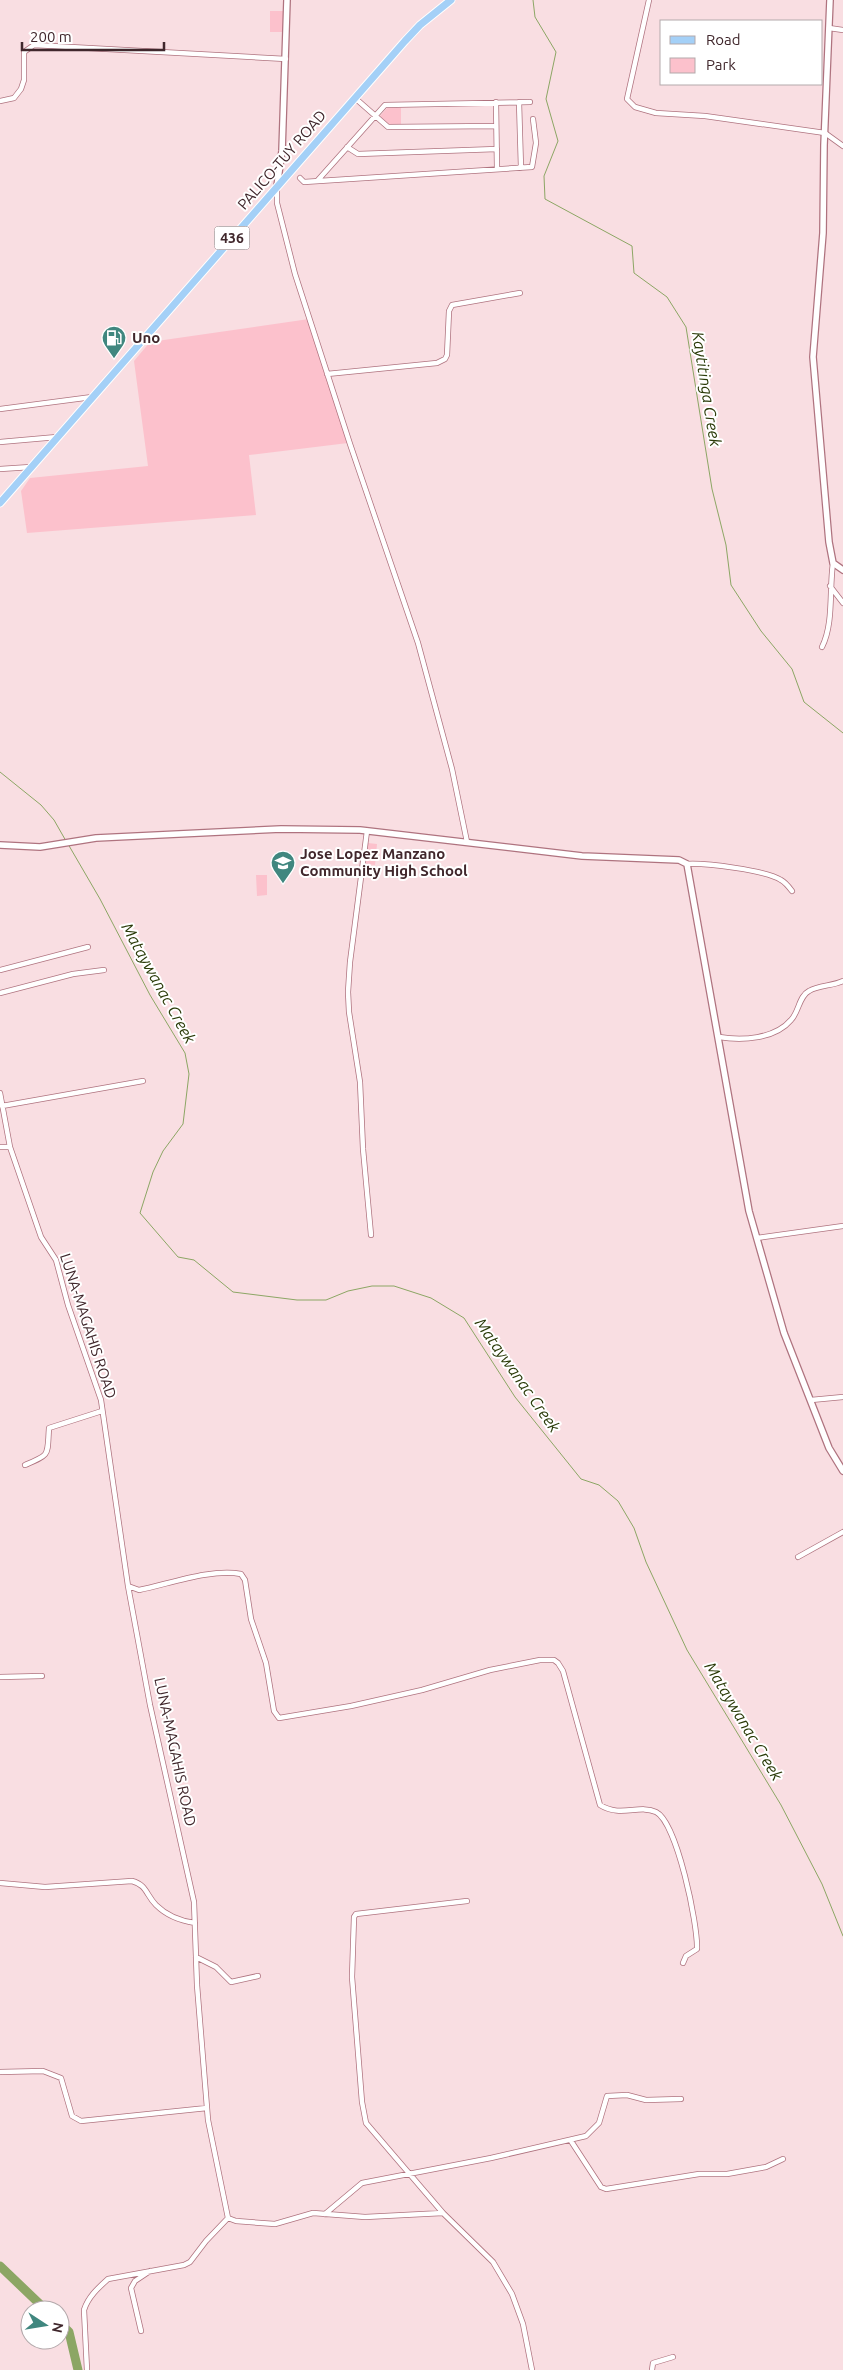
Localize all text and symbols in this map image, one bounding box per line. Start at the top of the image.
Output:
scale bar [22,20,165,52]
legend [660,20,823,85]
text: 200 m [30,28,72,45]
text: Road [706,31,741,48]
text: Park [706,56,736,73]
street label: PALICO-TUY ROAD [234,107,329,213]
road number: 436 [214,227,250,250]
fuel station icon: Uno [101,325,127,359]
place label: Uno [132,329,160,346]
water label: Kaytitinga Creek [689,330,725,449]
place label: Jose Lopez Manzano Community High School [300,845,468,879]
school or university icon: Jose Lopez Manzano Community High School [270,850,296,884]
water label: Mataywanac Creek [118,920,200,1047]
street label: LUNA-MAGAHIS ROAD [57,1251,120,1401]
water label: Mataywanac Creek [472,1315,565,1436]
water label: Mataywanac Creek [702,1658,787,1784]
street label: LUNA-MAGAHIS ROAD [151,1676,200,1828]
north arrow [20,2300,70,2350]
text: N [49,2321,67,2334]

